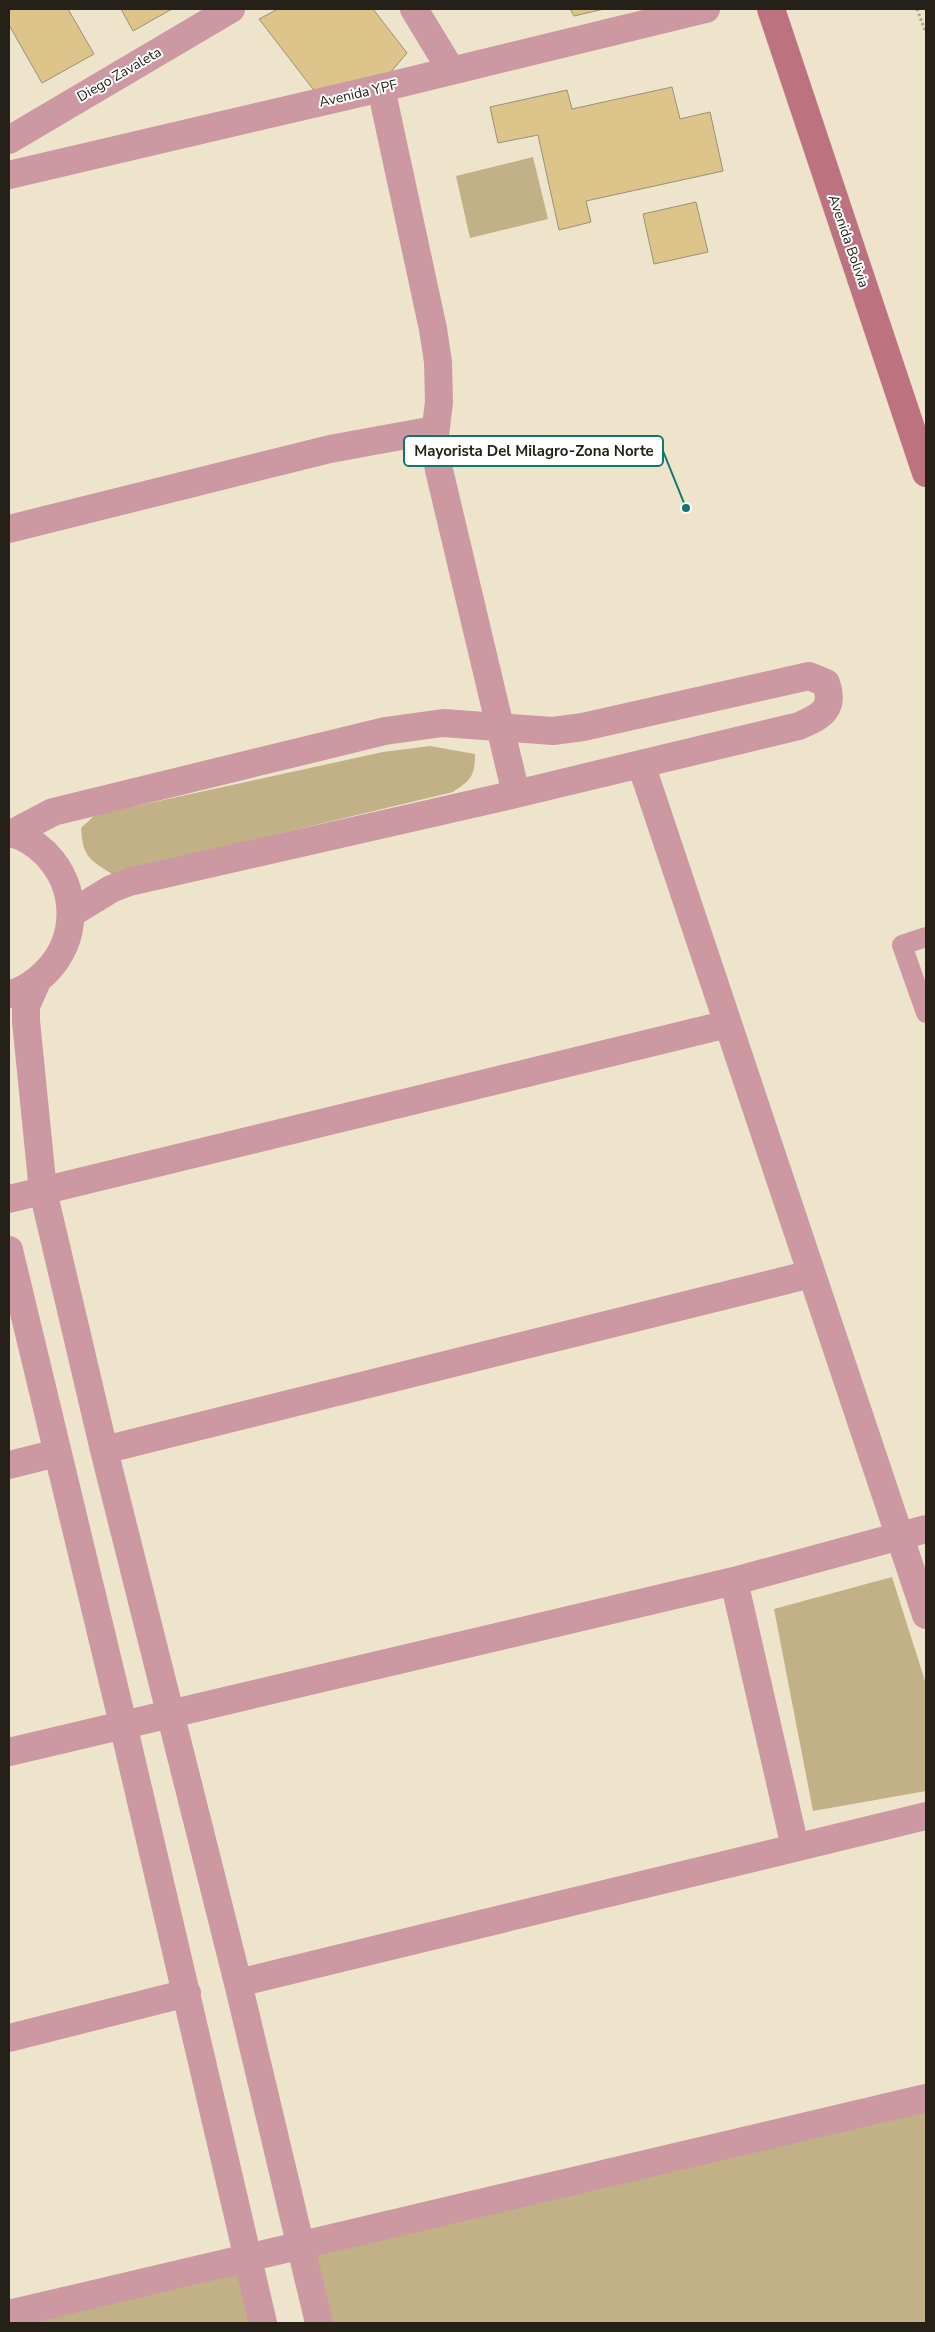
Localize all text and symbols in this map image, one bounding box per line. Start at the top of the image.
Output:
street label: Diego Zavaleta [74,43,165,106]
street label: Avenida YPF [317,75,399,112]
street label: Avenida Bolivia [824,192,873,290]
callout: Mayorista Del Milagro-Zona Norte [404,436,663,466]
text: Mayorista Del Milagro-Zona Norte [414,441,654,461]

